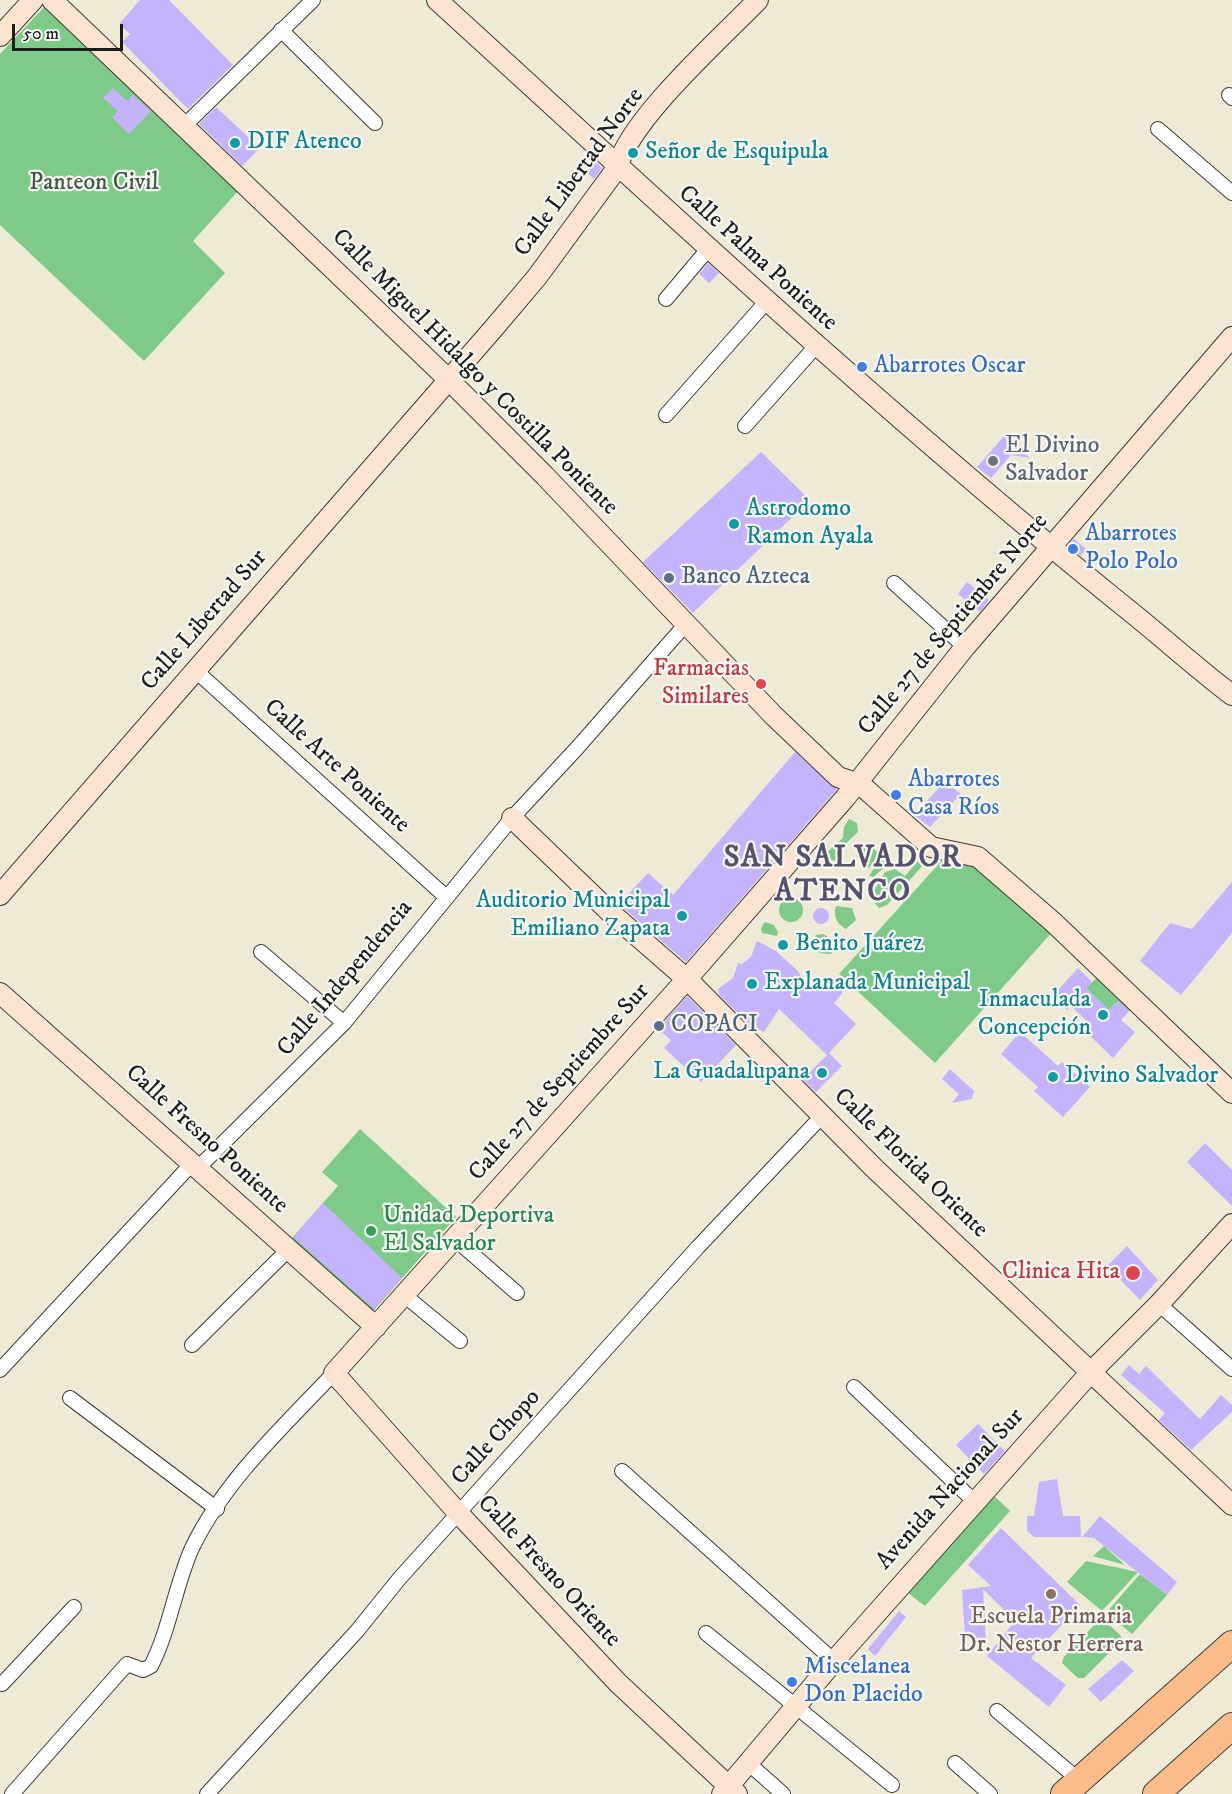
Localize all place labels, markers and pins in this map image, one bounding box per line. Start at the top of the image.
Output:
place label: DIF Atenco [247,129,362,157]
marker: DIF Atenco [228,136,242,150]
place label: Señor de Esquipula [645,139,828,167]
marker: Señor de Esquipula [626,146,640,160]
place label: Abarrotes Oscar [874,353,1026,381]
marker: Abarrotes Oscar [855,360,869,374]
place label: El Divino Salvador [1005,433,1099,489]
marker: El Divino Salvador [986,454,1000,468]
place label: Astrodomo Ramon Ayala [746,496,873,552]
marker: Astrodomo Ramon Ayala [727,517,741,531]
place label: Abarrotes Polo Polo [1085,521,1178,577]
marker: Abarrotes Polo Polo [1066,542,1080,556]
place label: Banco Azteca [681,564,810,592]
marker: Banco Azteca [662,571,676,585]
place label: Farmacias Similares [653,656,749,712]
marker: Farmacias Similares [754,677,768,691]
place label: Abarrotes Casa Ríos [908,767,1000,823]
marker: Abarrotes Casa Ríos [889,788,903,802]
place label: Auditorio Municipal Emiliano Zapata [476,888,670,944]
marker: Auditorio Municipal Emiliano Zapata [675,909,689,923]
place label: Benito Juárez [795,931,923,959]
marker: Benito Juárez [776,938,790,952]
place label: Explanada Municipal [764,970,970,998]
marker: Explanada Municipal [745,977,759,991]
place label: Inmaculada Concepción [978,987,1091,1043]
marker: Inmaculada Concepción [1096,1008,1110,1022]
place label: COPACI [671,1012,758,1040]
marker: COPACI [652,1019,666,1033]
place label: La Guadalupana [653,1059,810,1087]
place label: Divino Salvador [1065,1063,1218,1091]
marker: La Guadalupana [815,1066,829,1080]
marker: Divino Salvador [1046,1070,1060,1084]
place label: Unidad Deportiva El Salvador [383,1203,554,1259]
marker: Unidad Deportiva El Salvador [364,1224,378,1238]
place label: Clinica Hita [1002,1259,1120,1287]
marker: Clinica Hita [1124,1264,1142,1282]
marker: Escuela Primaria Dr. Nestor Herrera [1044,1587,1058,1601]
place label: Escuela Primaria Dr. Nestor Herrera [959,1604,1143,1660]
place label: Miscelanea Don Placido [804,1654,923,1710]
marker: Miscelanea Don Placido [785,1675,799,1689]

